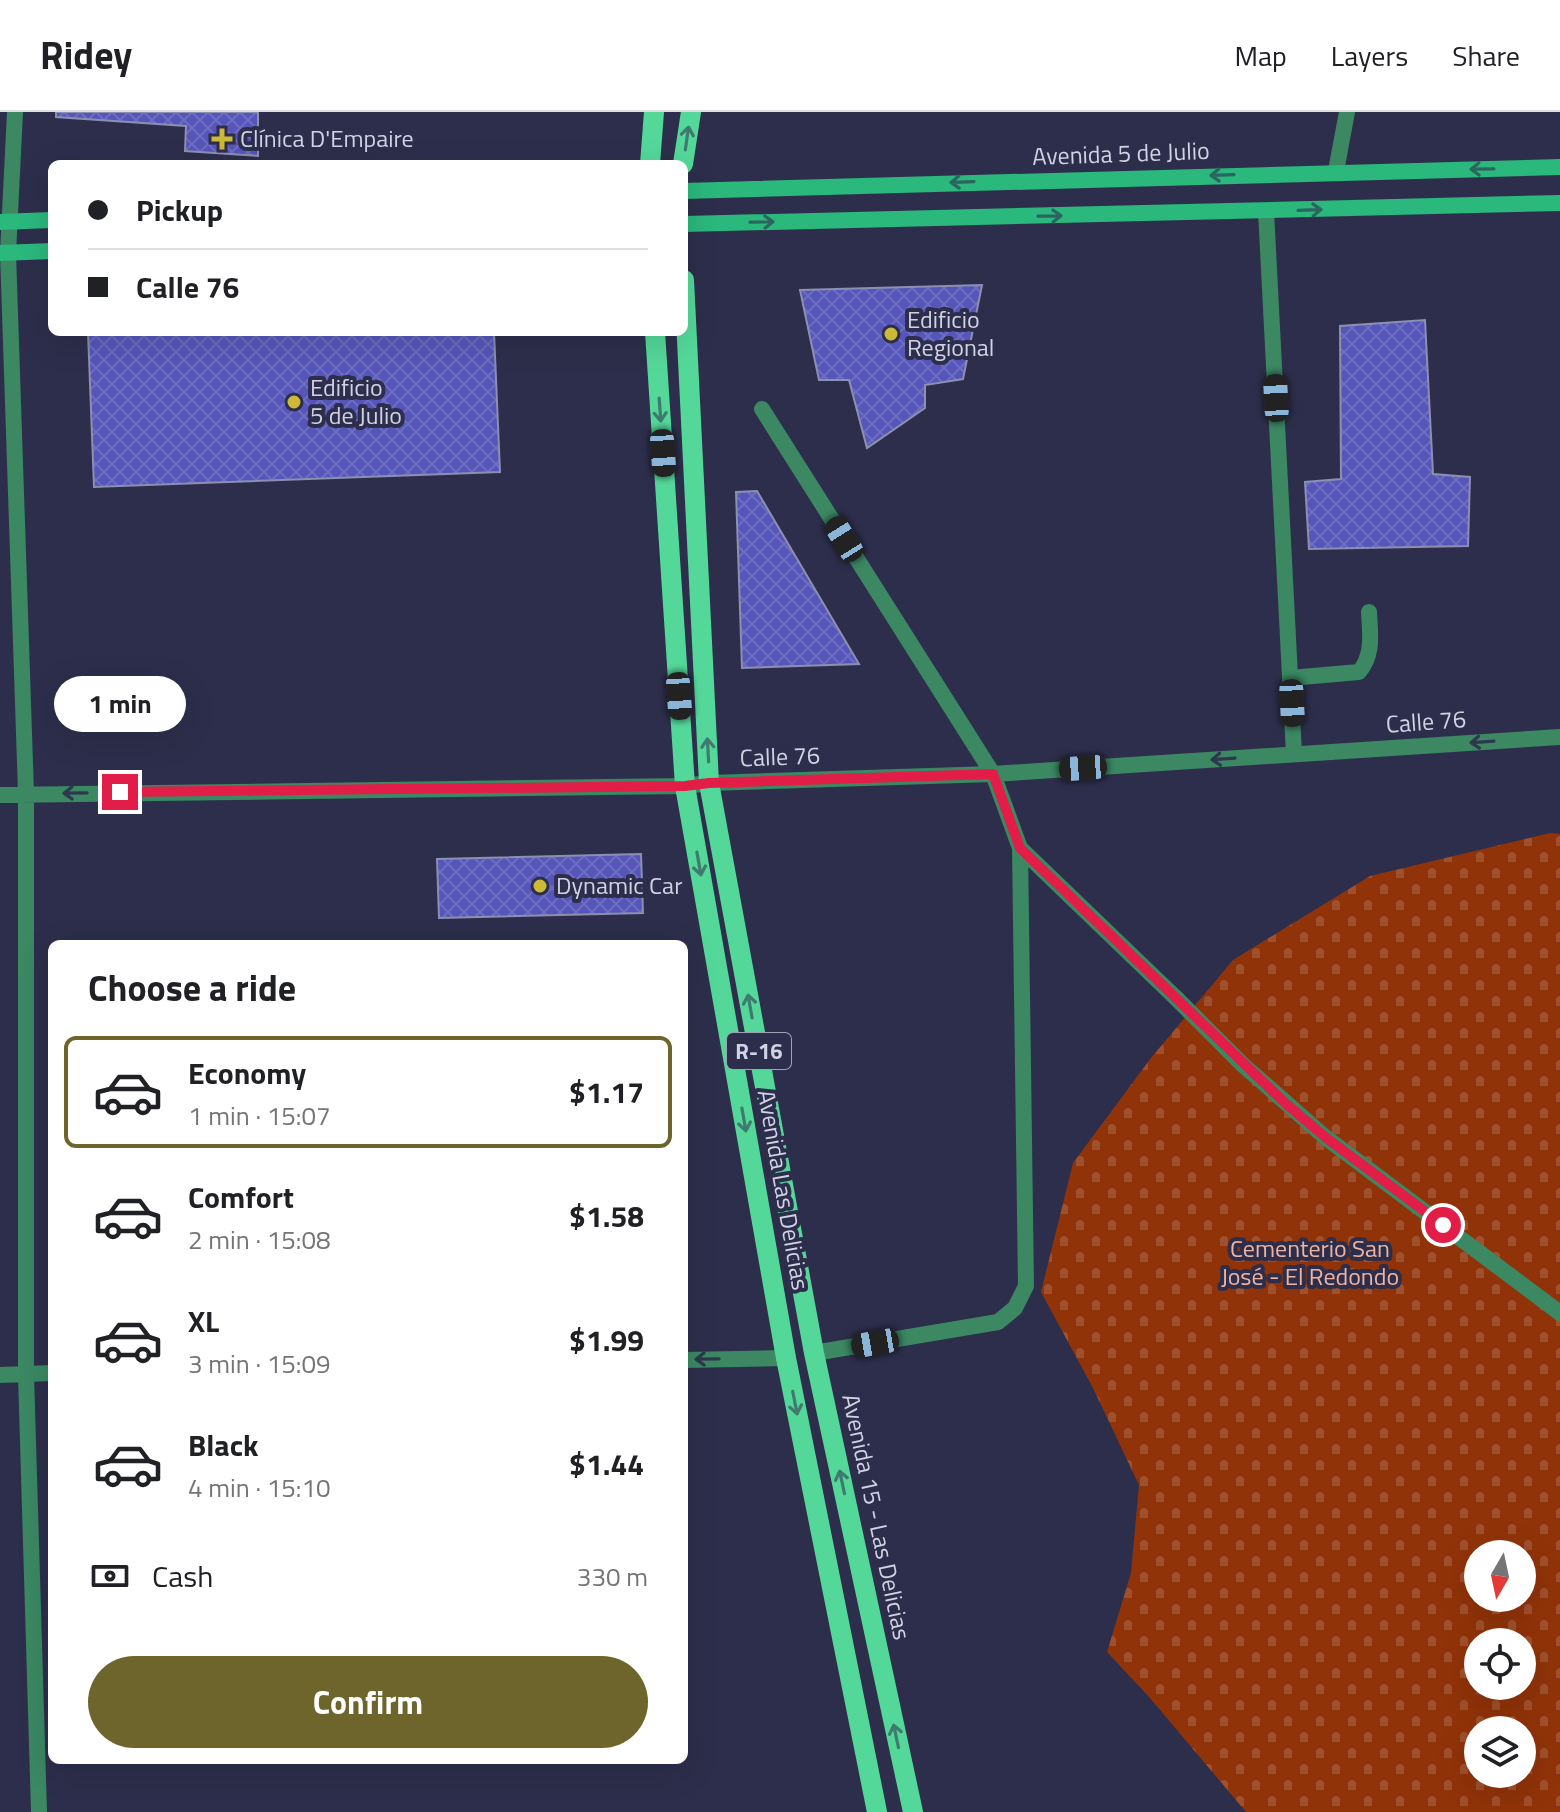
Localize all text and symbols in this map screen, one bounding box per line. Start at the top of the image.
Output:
text: Ridey [40,26,132,84]
text: Map [1234,34,1287,77]
text: Layers [1331,34,1408,77]
text: Share [1452,34,1520,77]
place label: Clínica D'Empaire [240,120,414,156]
one-way arrow [680,126,695,151]
marker: Clínica D'Empaire [211,128,233,150]
street label: Avenida 5 de Julio [1032,132,1210,174]
one-way arrow [1469,161,1496,176]
one-way arrow [1209,167,1236,182]
one-way arrow [949,175,976,190]
text: Pickup [136,187,223,233]
one-way arrow [1296,203,1323,218]
one-way arrow [1036,208,1063,224]
one-way arrow [748,214,775,230]
text: Calle 76 [136,264,239,310]
place label: Edificio Regional [907,301,994,365]
marker: Edificio Regional [882,325,900,343]
place label: Edificio 5 de Julio [310,369,402,433]
car [1263,373,1289,423]
marker: Edificio 5 de Julio [285,393,303,411]
one-way arrow [653,396,668,423]
car [649,428,677,478]
car [821,512,867,566]
car [665,671,693,721]
callout: 1 min [54,676,186,732]
car [1279,678,1305,728]
text: 1 min [88,684,152,723]
street label: Calle 76 [1385,700,1467,742]
one-way arrow [1469,735,1496,750]
one-way arrow [700,737,715,764]
street label: Calle 76 [739,737,821,775]
one-way arrow [1210,751,1237,766]
car [1058,754,1108,782]
route end [102,774,138,810]
one-way arrow [62,785,89,801]
one-way arrow [692,851,707,876]
place label: Dynamic Car [556,867,682,903]
marker: Dynamic Car [531,877,549,895]
text: Choose a ride [88,960,296,1015]
one-way arrow [742,994,757,1020]
road number: R-16 [727,1033,791,1069]
text: Economy [188,1050,306,1096]
icon: car [92,1056,164,1128]
text: $1.17 [569,1069,644,1115]
street label: Avenida Las Delicias [749,1087,819,1293]
text: 1 min · 15:07 [188,1096,331,1135]
one-way arrow [738,1107,753,1132]
text: Comfort [188,1174,294,1220]
icon: car [92,1180,164,1252]
text: $1.58 [569,1193,644,1239]
route start [1425,1207,1461,1243]
text: 2 min · 15:08 [188,1220,331,1259]
park label: Cementerio San José - El Redondo [1221,1230,1399,1294]
text: XL [188,1298,219,1344]
icon: car [92,1304,164,1376]
text: $1.99 [569,1317,644,1363]
car [849,1327,901,1359]
text: 3 min · 15:09 [188,1344,331,1383]
one-way arrow [694,1352,721,1367]
one-way arrow [789,1390,804,1415]
street label: Avenida 15 - Las Delicias [833,1390,921,1643]
text: Black [188,1422,259,1468]
icon: car [92,1428,164,1500]
text: $1.44 [569,1441,644,1487]
text: 4 min · 15:10 [188,1468,331,1507]
one-way arrow [834,1469,849,1495]
north arrow [1464,1540,1536,1612]
map controls [1464,1540,1536,1788]
text: Cash [152,1553,213,1599]
icon: cash [88,1554,132,1598]
text: 330 m [577,1557,648,1596]
button: locate [1464,1628,1536,1700]
button: Confirm [88,1656,648,1748]
button: layers [1464,1716,1536,1788]
one-way arrow [888,1723,903,1749]

